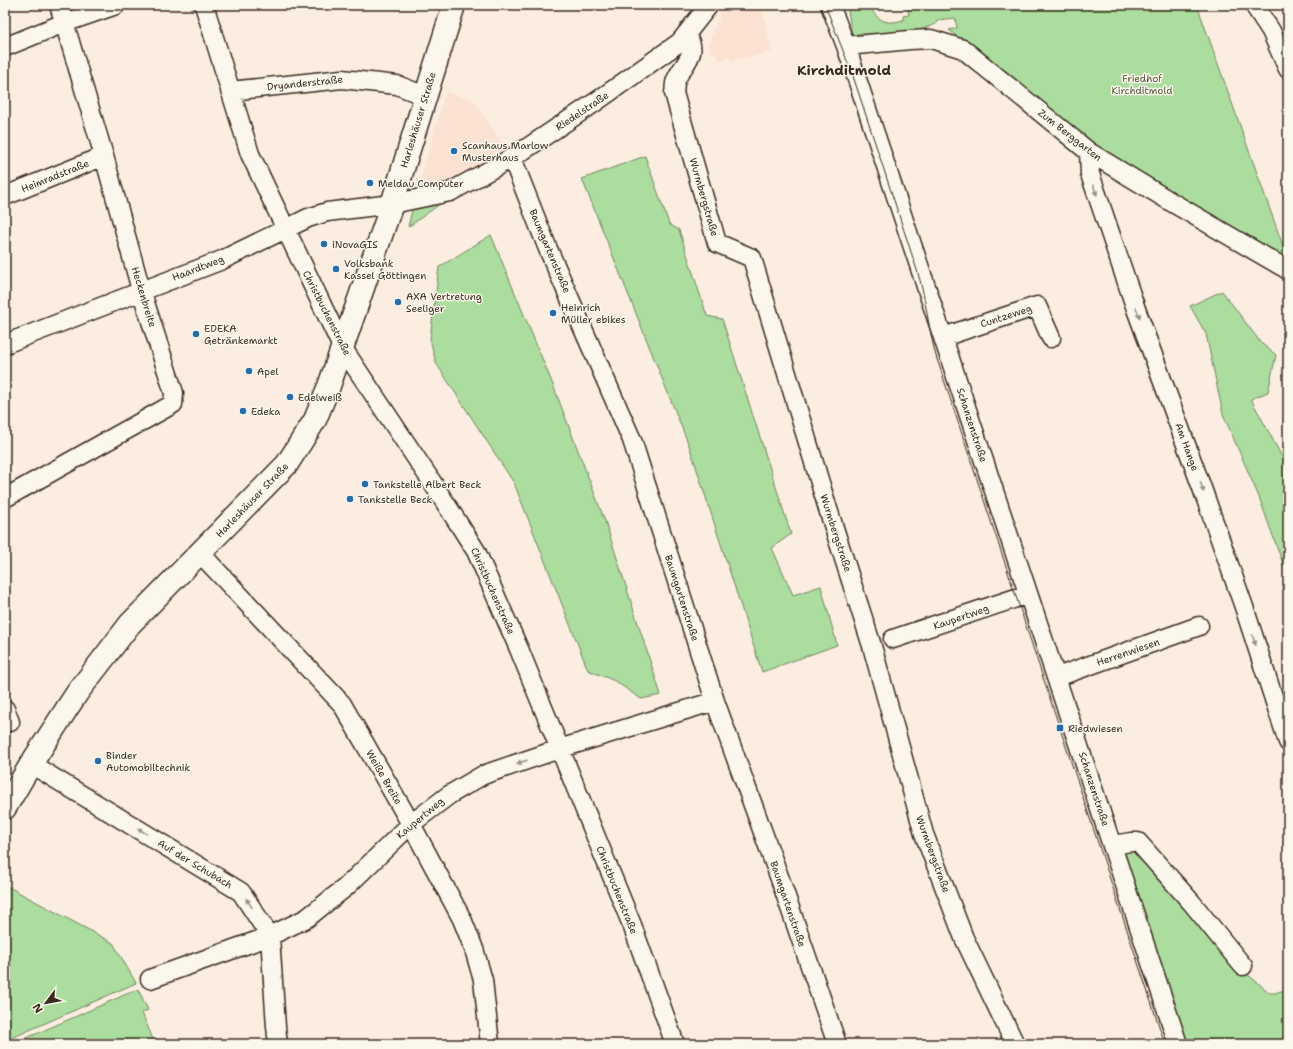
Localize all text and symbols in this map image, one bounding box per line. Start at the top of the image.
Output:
district label: Kirchditmold [797,61,891,79]
street label: Harleshäuser Straße [397,70,439,169]
park label: Friedhof Kirchditmold [1111,72,1173,97]
street label: Dryanderstraße [266,73,344,93]
street label: Riedelstraße [553,88,611,134]
street label: Zum Berggarten [1035,106,1105,164]
place label: Scanhaus Marlow Musterhaus [462,139,549,164]
marker: Scanhaus Marlow Musterhaus [449,146,459,156]
street label: Heimradstraße [19,156,91,195]
street label: Wurmbergstraße [687,156,722,238]
place label: Meldau Computer [378,177,464,190]
marker: Meldau Computer [365,178,375,188]
one-way arrow [1092,184,1098,196]
street label: Baumgartenstraße [526,207,574,295]
place label: iNovaGIS [332,238,378,251]
marker: iNovaGIS [319,239,329,249]
street label: Haardtweg [170,252,226,284]
place label: Volksbank Kassel Göttingen [344,257,426,282]
marker: Volksbank Kassel Göttingen [331,264,341,274]
street label: Heckenbreite [129,265,159,329]
street label: Christbuchenstraße [300,268,354,358]
place label: AXA Vertretung Seeliger [406,290,482,315]
marker: AXA Vertretung Seeliger [393,297,403,307]
place label: Heinrich Müller ebikes [561,301,626,326]
street label: Cuntzeweg [979,302,1033,330]
one-way arrow [1135,307,1141,319]
marker: Heinrich Müller ebikes [548,308,558,318]
place label: EDEKA Getränkemarkt [204,322,278,347]
marker: EDEKA Getränkemarkt [191,329,201,339]
place label: Apel [257,365,279,378]
marker: Apel [244,366,254,376]
street label: Schanzenstraße [954,386,990,464]
place label: Edelweiß [298,391,343,404]
marker: Edelweiß [285,392,295,402]
place label: Edeka [251,405,281,418]
marker: Edeka [238,406,248,416]
street label: Am Hange [1172,421,1202,473]
street label: Harleshäuser Straße [213,459,291,540]
place label: Tankstelle Albert Beck [373,478,481,491]
marker: Tankstelle Albert Beck [360,479,370,489]
one-way arrow [1199,482,1205,494]
street label: Wurmbergstraße [817,492,855,574]
place label: Tankstelle Beck [358,493,433,506]
marker: Tankstelle Beck [345,494,355,504]
street label: Christbuchenstraße [468,545,518,637]
street label: Baumgartenstraße [662,553,702,643]
street label: Kaupertweg [931,601,991,633]
one-way arrow [1251,634,1257,646]
street label: Herrenwiesen [1095,635,1161,669]
place label: Riedwiesen [1068,722,1123,735]
marker: Riedwiesen [1055,723,1065,733]
street label: Weiße Breite [363,747,405,807]
place label: Binder Automobiltechnik [106,749,190,774]
street label: Schanzenstraße [1076,750,1112,828]
marker: Binder Automobiltechnik [93,756,103,766]
one-way arrow [516,759,528,765]
street label: Kaupertweg [394,794,446,842]
street label: Wurmbergstraße [913,814,953,895]
one-way arrow [137,827,147,835]
street label: Auf der Schubach [155,836,235,892]
street label: Christbuchenstraße [593,844,641,936]
street label: Baumgartenstraße [767,859,809,949]
one-way arrow [245,898,253,908]
north arrow [26,983,66,1023]
text: N [29,1000,47,1016]

